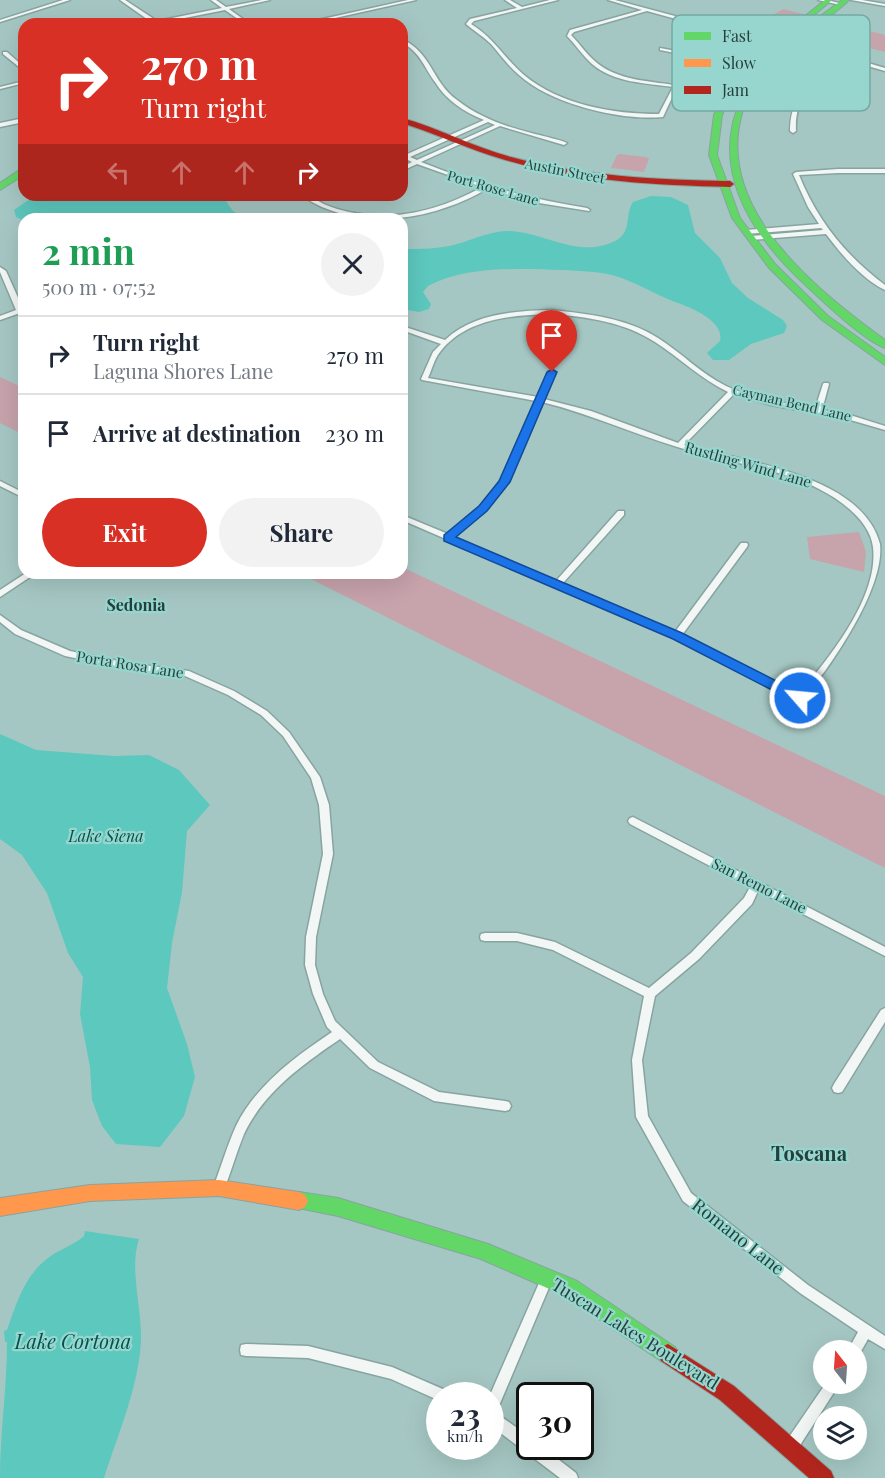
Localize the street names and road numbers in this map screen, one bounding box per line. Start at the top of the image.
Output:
street label: Austin Street [522,153,608,188]
street label: Port Rose Lane [445,165,541,210]
street label: Cayman Bend Lane [731,380,853,425]
street label: Rustling Wind Lane [683,436,814,492]
street label: Porta Rosa Lane [75,646,185,682]
street label: San Remo Lane [709,853,810,918]
street label: Romano Lane [687,1193,790,1280]
street label: Tuscan Lakes Boulevard [547,1272,724,1395]

